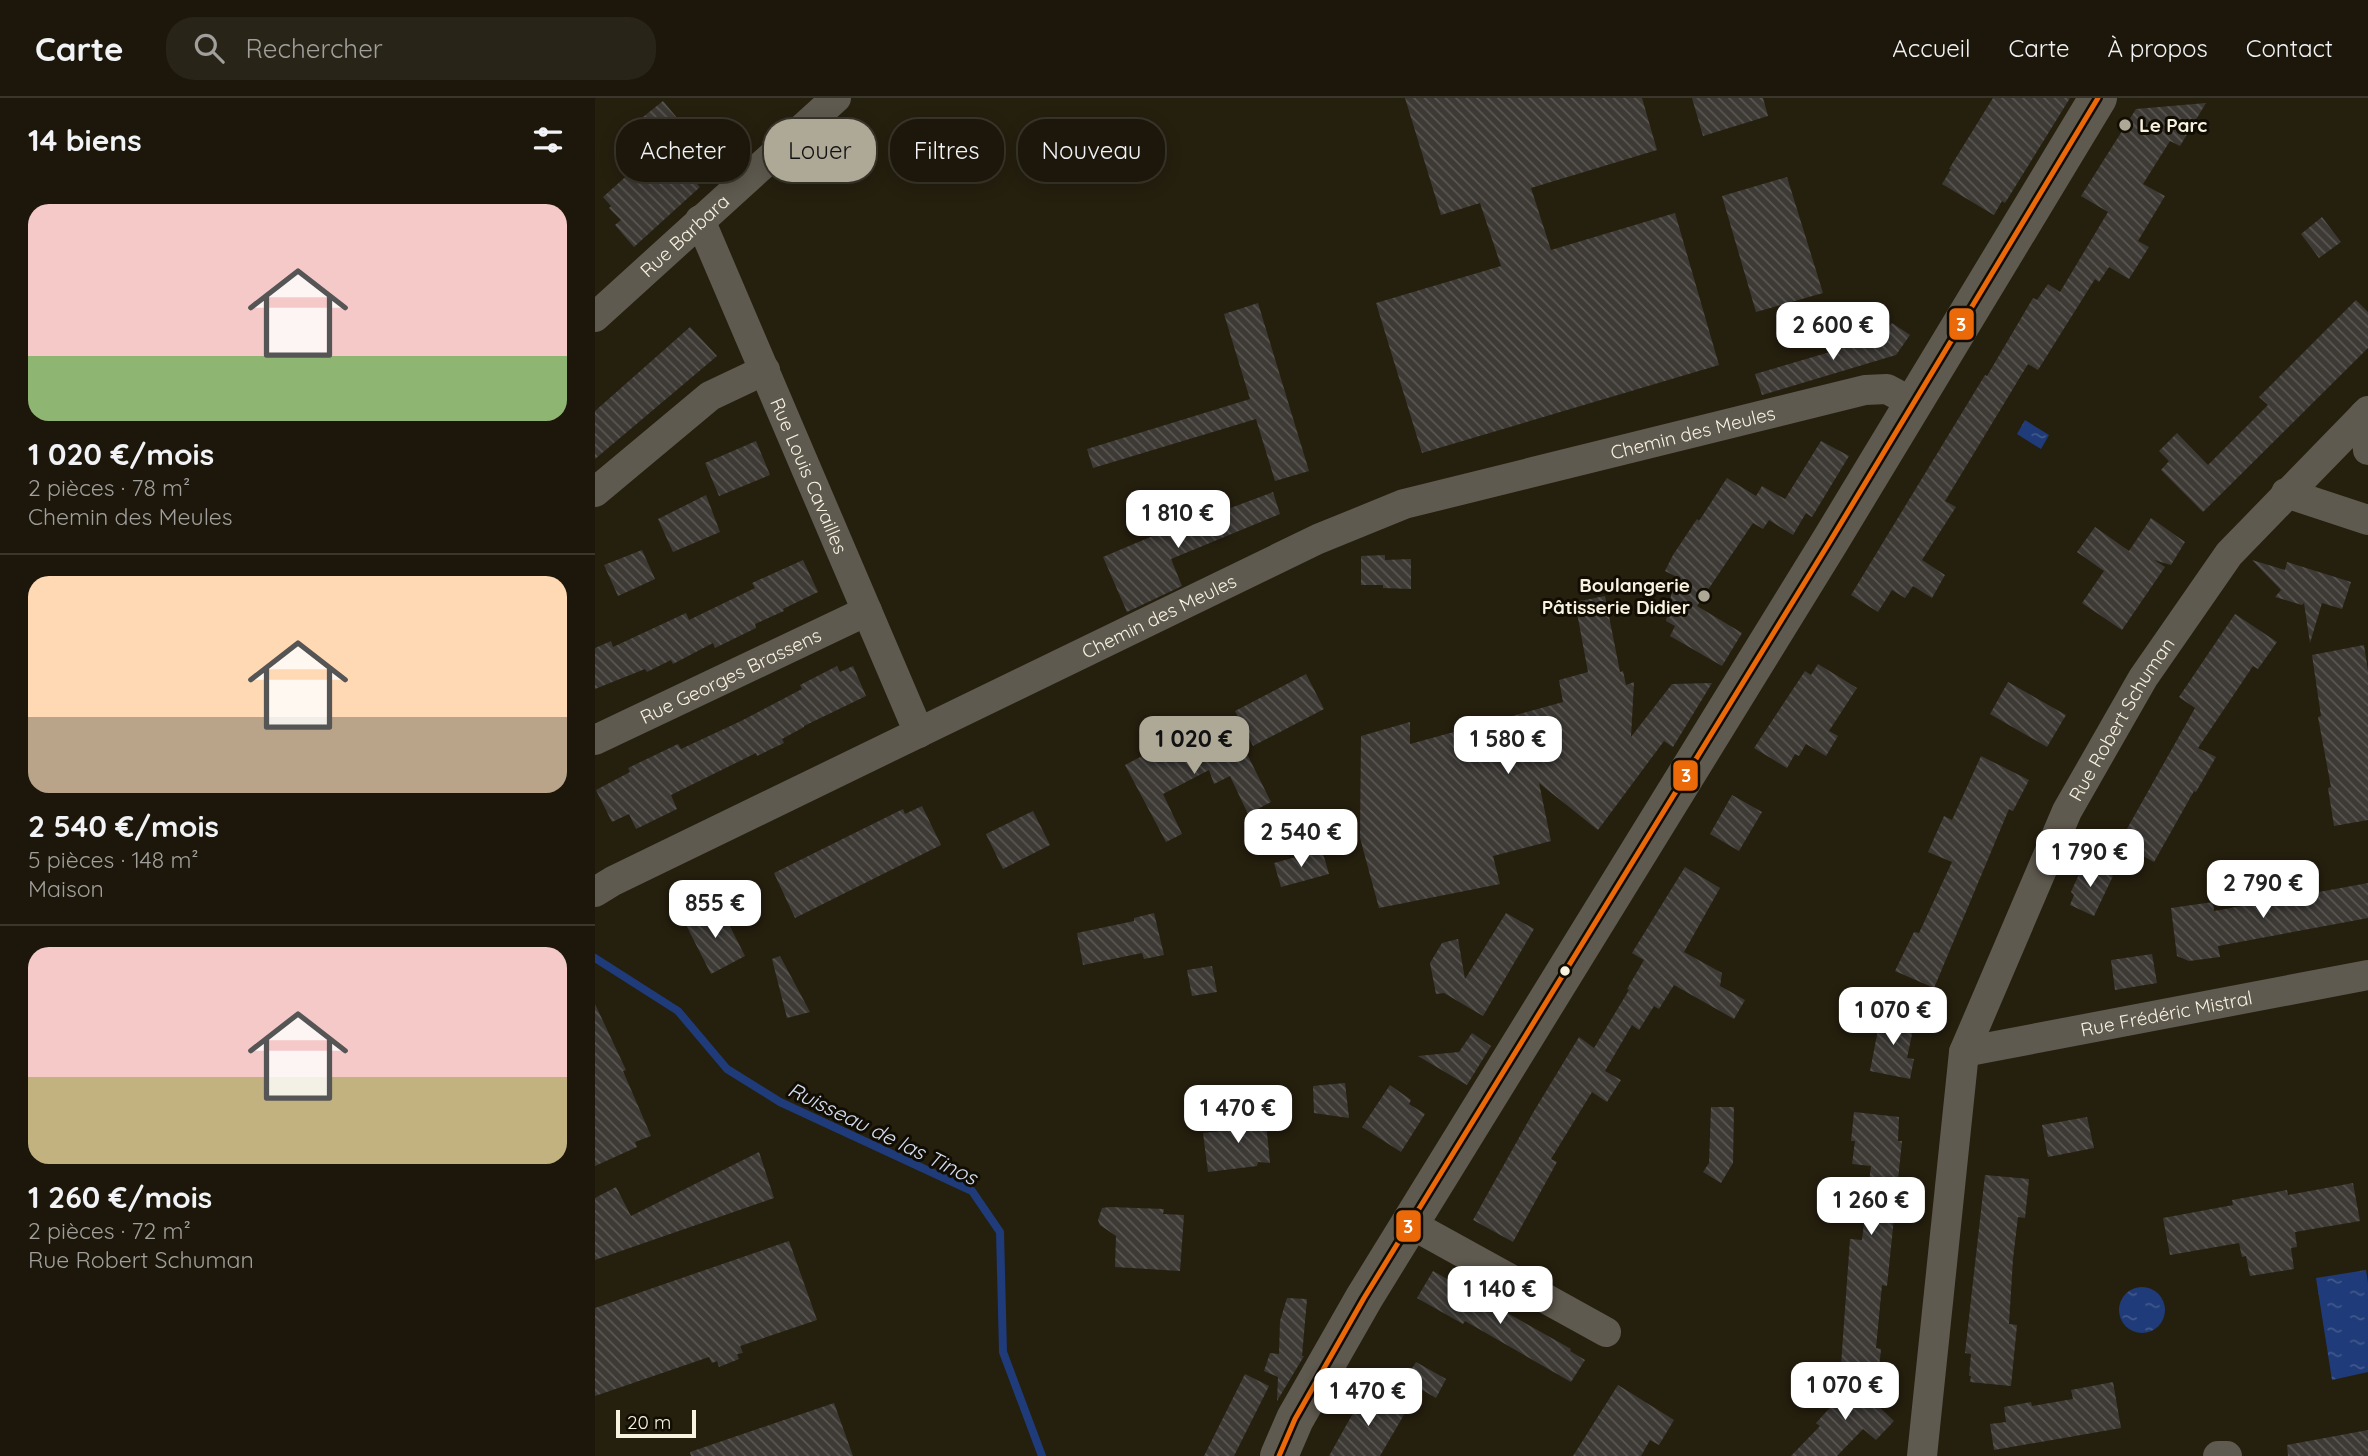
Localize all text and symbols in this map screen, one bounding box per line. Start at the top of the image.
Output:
search box [166,17,656,80]
text: Carte [35,28,124,69]
icon: search [190,29,228,67]
text: Rechercher [246,32,383,65]
text: Accueil [1892,33,1971,63]
text: Carte [2009,33,2070,63]
text: À propos [2108,33,2208,63]
text: Contact [2246,33,2333,63]
place label: Le Parc [2139,113,2207,137]
marker: Le Parc [2117,117,2133,133]
chip: Acheter [616,119,750,182]
chip: Louer [764,119,876,182]
chip: Filtres [890,119,1004,182]
chip: Nouveau [1018,119,1165,182]
text: 14 biens [28,121,142,159]
icon: filters [529,121,567,159]
street label: Rue Barbara [635,189,734,282]
icon: home [235,250,361,376]
pin: 2 600 € [1768,302,1898,362]
line badge: 3 [1948,307,1975,341]
text: 2 600 € [1792,310,1874,339]
text: 3 [1956,312,1966,336]
street label: Rue Louis Cavailles [765,394,853,557]
street label: Chemin des Meules [1608,401,1778,465]
text: 1 020 €/mois [28,435,214,473]
text: 2 pièces · 78 m² [28,473,190,502]
pin: 1 810 € [1113,490,1243,550]
text: 1 810 € [1142,498,1214,527]
text: Chemin des Meules [28,502,233,531]
street label: Chemin des Meules [1078,568,1240,664]
place label: Boulangerie Pâtisserie Didier [1542,573,1690,619]
marker: Boulangerie Pâtisserie Didier [1696,588,1712,604]
icon: home [235,622,361,748]
street label: Rue Georges Brassens [636,623,825,729]
street label: Rue Robert Schuman [2063,633,2180,805]
pin: 1 020 € [1129,716,1259,776]
pin: 1 580 € [1443,716,1573,776]
text: 1 020 € [1155,724,1233,753]
text: 1 580 € [1470,724,1546,753]
line badge: 3 [1672,759,1699,792]
text: 3 [1681,763,1691,787]
text: 2 540 €/mois [28,807,219,845]
pin: 2 540 € [1236,810,1366,869]
text: 2 540 € [1260,817,1342,846]
pin: 1 790 € [2025,830,2155,889]
text: 1 790 € [2052,837,2128,866]
text: 5 pièces · 148 m² [28,845,199,874]
pin: 2 790 € [2198,860,2328,920]
text: 2 790 € [2223,868,2303,897]
text: Maison [28,874,104,903]
pin: 855 € [666,880,764,940]
text: 855 € [685,888,745,917]
unlabelled marker [1558,964,1572,978]
street label: Rue Frédéric Mistral [2078,985,2254,1042]
pin: 1 070 € [1828,988,1958,1047]
icon: home [235,993,361,1119]
text: 1 070 € [1855,995,1931,1024]
water label: Ruisseau de las Tinos [784,1076,983,1191]
pin: 1 470 € [1173,1086,1303,1145]
text: 1 470 € [1200,1093,1276,1122]
text: 1 260 €/mois [28,1178,212,1216]
pin: 1 260 € [1806,1178,1936,1237]
text: 1 260 € [1833,1185,1909,1214]
line badge: 3 [1395,1209,1422,1243]
text: 3 [1403,1214,1413,1238]
text: 2 pièces · 72 m² [28,1216,191,1245]
text: Rue Robert Schuman [28,1245,254,1274]
pin: 1 140 € [1435,1266,1565,1326]
text: 1 140 € [1464,1274,1536,1303]
pin: 1 070 € [1780,1362,1910,1422]
pin: 1 470 € [1303,1368,1433,1428]
text: 1 070 € [1807,1370,1883,1399]
text: 1 470 € [1330,1376,1406,1405]
scale bar [616,1407,697,1439]
text: 20 m [627,1410,671,1434]

